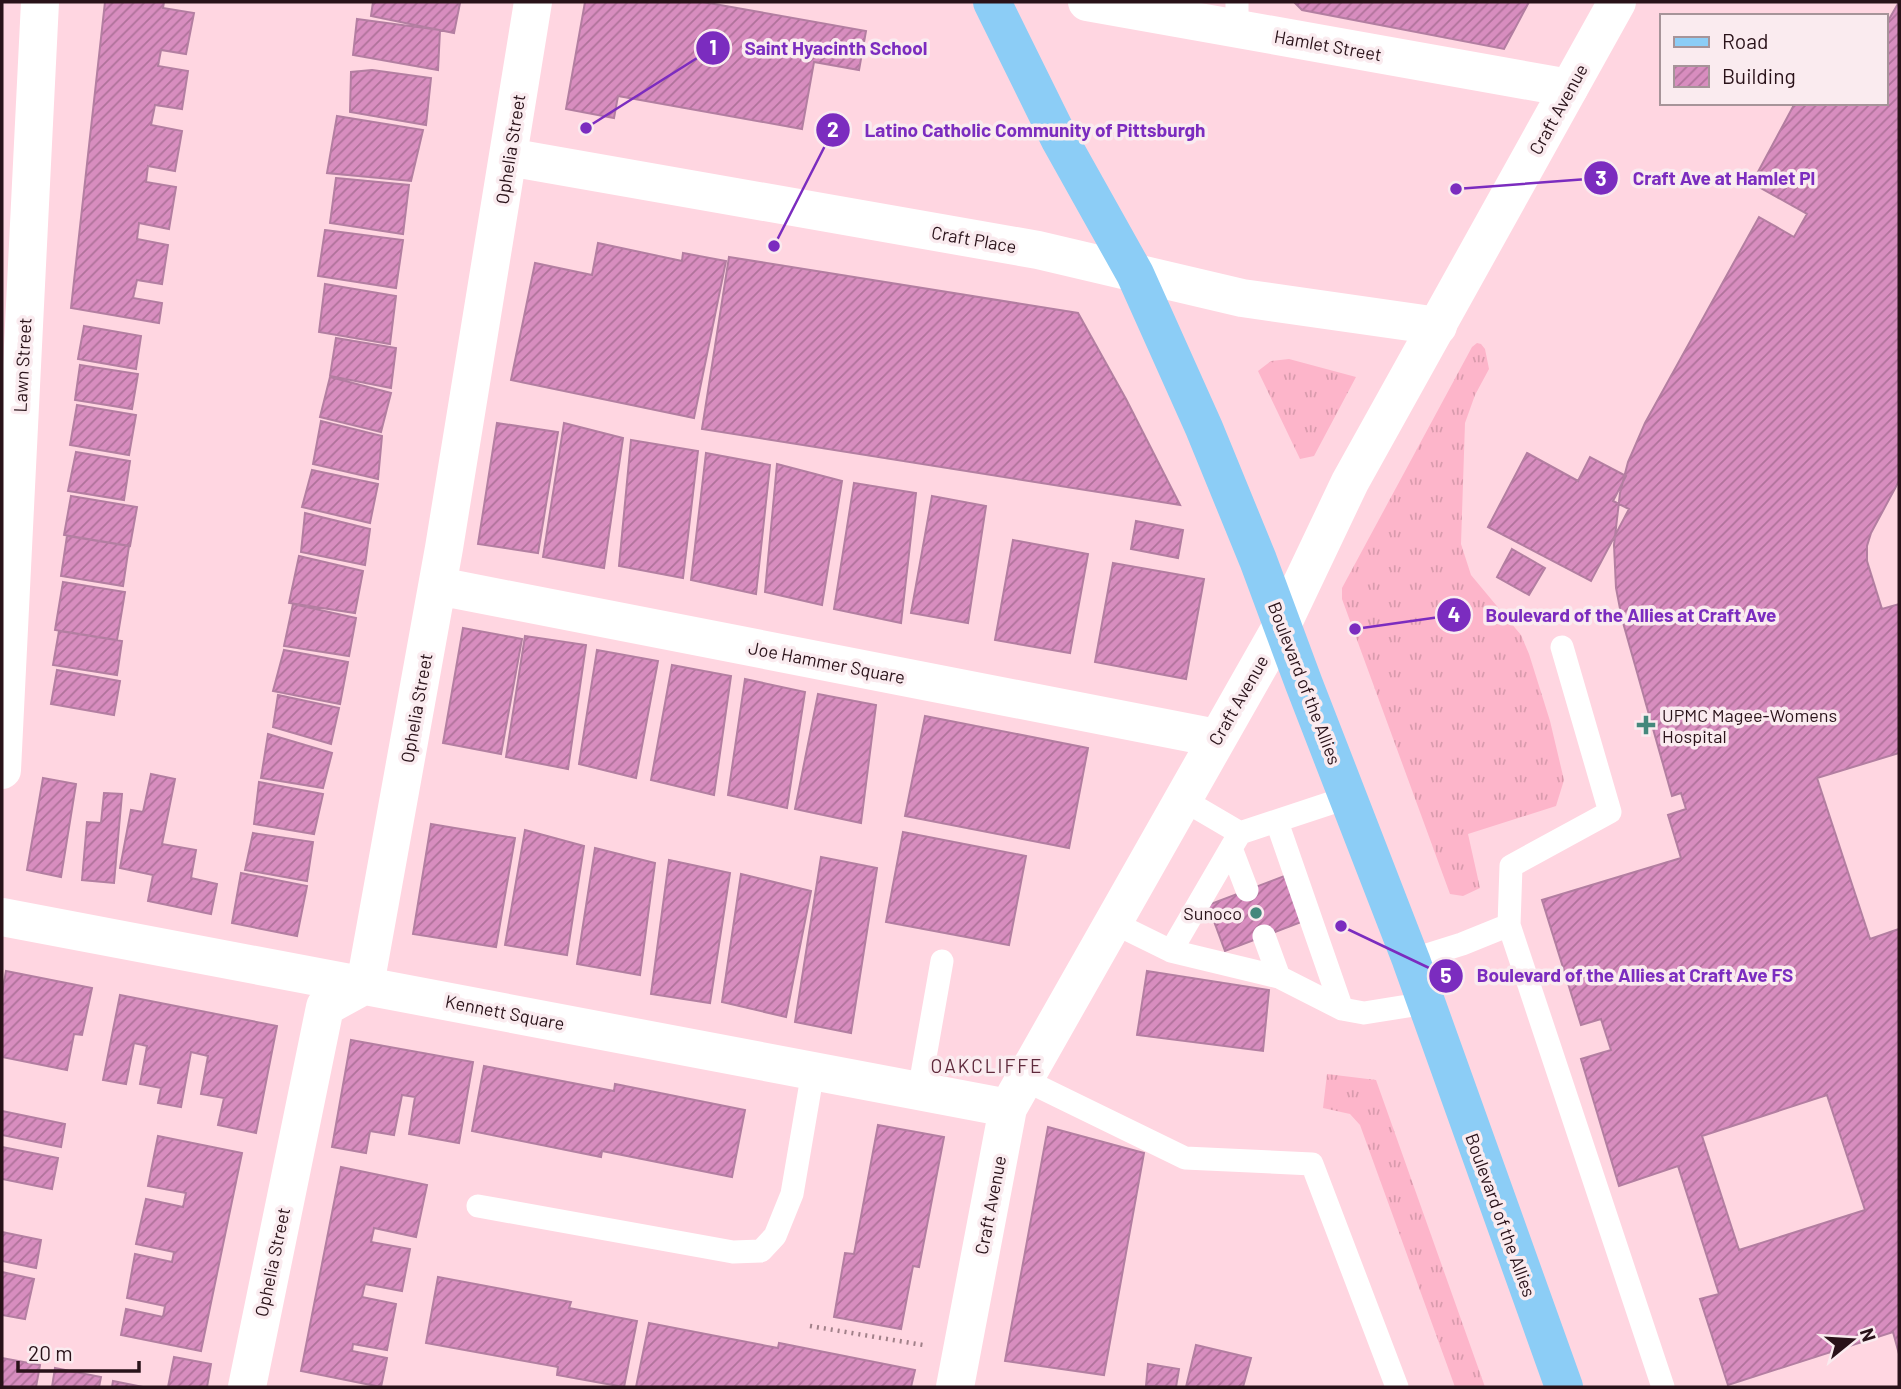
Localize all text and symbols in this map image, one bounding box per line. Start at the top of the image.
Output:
legend [1660,14,1887,105]
street label: Hamlet Street [1273,25,1383,65]
callout: Saint Hyacinth School [695,28,941,68]
text: Road [1722,28,1768,53]
text: 1 [709,34,717,59]
text: Saint Hyacinth School [744,36,928,59]
street label: Craft Avenue [1524,60,1592,158]
text: Building [1722,63,1796,88]
street label: Ophelia Street [490,92,530,206]
callout: Latino Catholic Community of Pittsburgh [815,110,1219,150]
text: 2 [827,116,839,141]
text: Latino Catholic Community of Pittsburgh [865,118,1206,141]
callout: Craft Ave at Hamlet Pl [1584,158,1829,198]
text: 3 [1595,165,1607,190]
text: Craft Ave at Hamlet Pl [1633,166,1815,189]
street label: Craft Place [930,221,1018,257]
street label: Lawn Street [9,317,35,413]
callout: Boulevard of the Allies at Craft Ave [1436,595,1790,635]
street label: Boulevard of the Allies [1264,598,1346,768]
text: 4 [1448,601,1460,626]
text: Boulevard of the Allies at Craft Ave [1486,603,1776,626]
street label: Joe Hammer Square [747,636,907,688]
street label: Ophelia Street [396,651,436,765]
street label: Craft Avenue [1203,651,1273,749]
place label: UPMC Magee-Womens Hospital [1662,704,1837,747]
marker: UPMC Magee-Womens Hospital [1636,715,1656,735]
place label: Sunoco [1183,902,1242,924]
marker: Sunoco [1248,905,1264,921]
callout: Boulevard of the Allies at Craft Ave FS [1428,956,1808,996]
text: 5 [1440,962,1452,987]
text: Boulevard of the Allies at Craft Ave FS [1477,963,1793,986]
street label: Kennett Square [443,990,567,1034]
district label: OAKCLIFFE [930,1054,1044,1077]
street label: Boulevard of the Allies [1461,1130,1541,1300]
street label: Craft Avenue [970,1154,1010,1256]
street label: Ophelia Street [250,1205,294,1319]
north arrow [1817,1305,1887,1375]
text: N [1856,1325,1882,1344]
scale bar [18,1330,138,1374]
text: 20 m [28,1340,73,1365]

